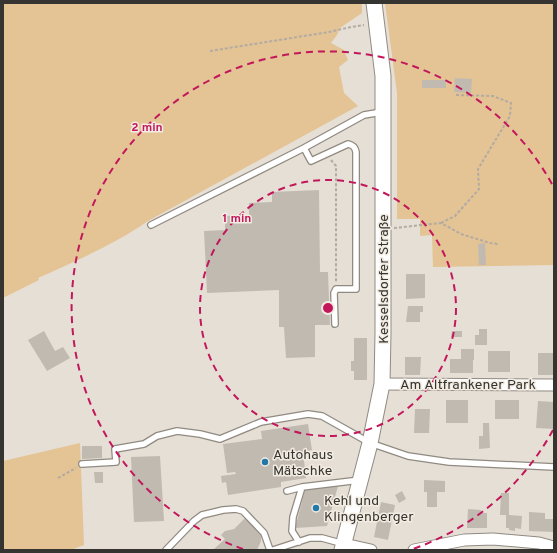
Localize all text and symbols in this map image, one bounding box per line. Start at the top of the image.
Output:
text: 2 min [131,120,163,136]
text: 1 min [223,211,251,227]
street label: Kesselsdorfer Straße [376,214,393,344]
centre of rings [321,301,335,315]
street label: Am Altfrankener Park [400,377,536,394]
place label: Autohaus Mätschke [273,447,333,480]
marker: Autohaus Mätschke [260,457,270,467]
place label: Kehl und Klingenberger [324,493,414,526]
marker: Kehl und Klingenberger [311,503,321,513]

